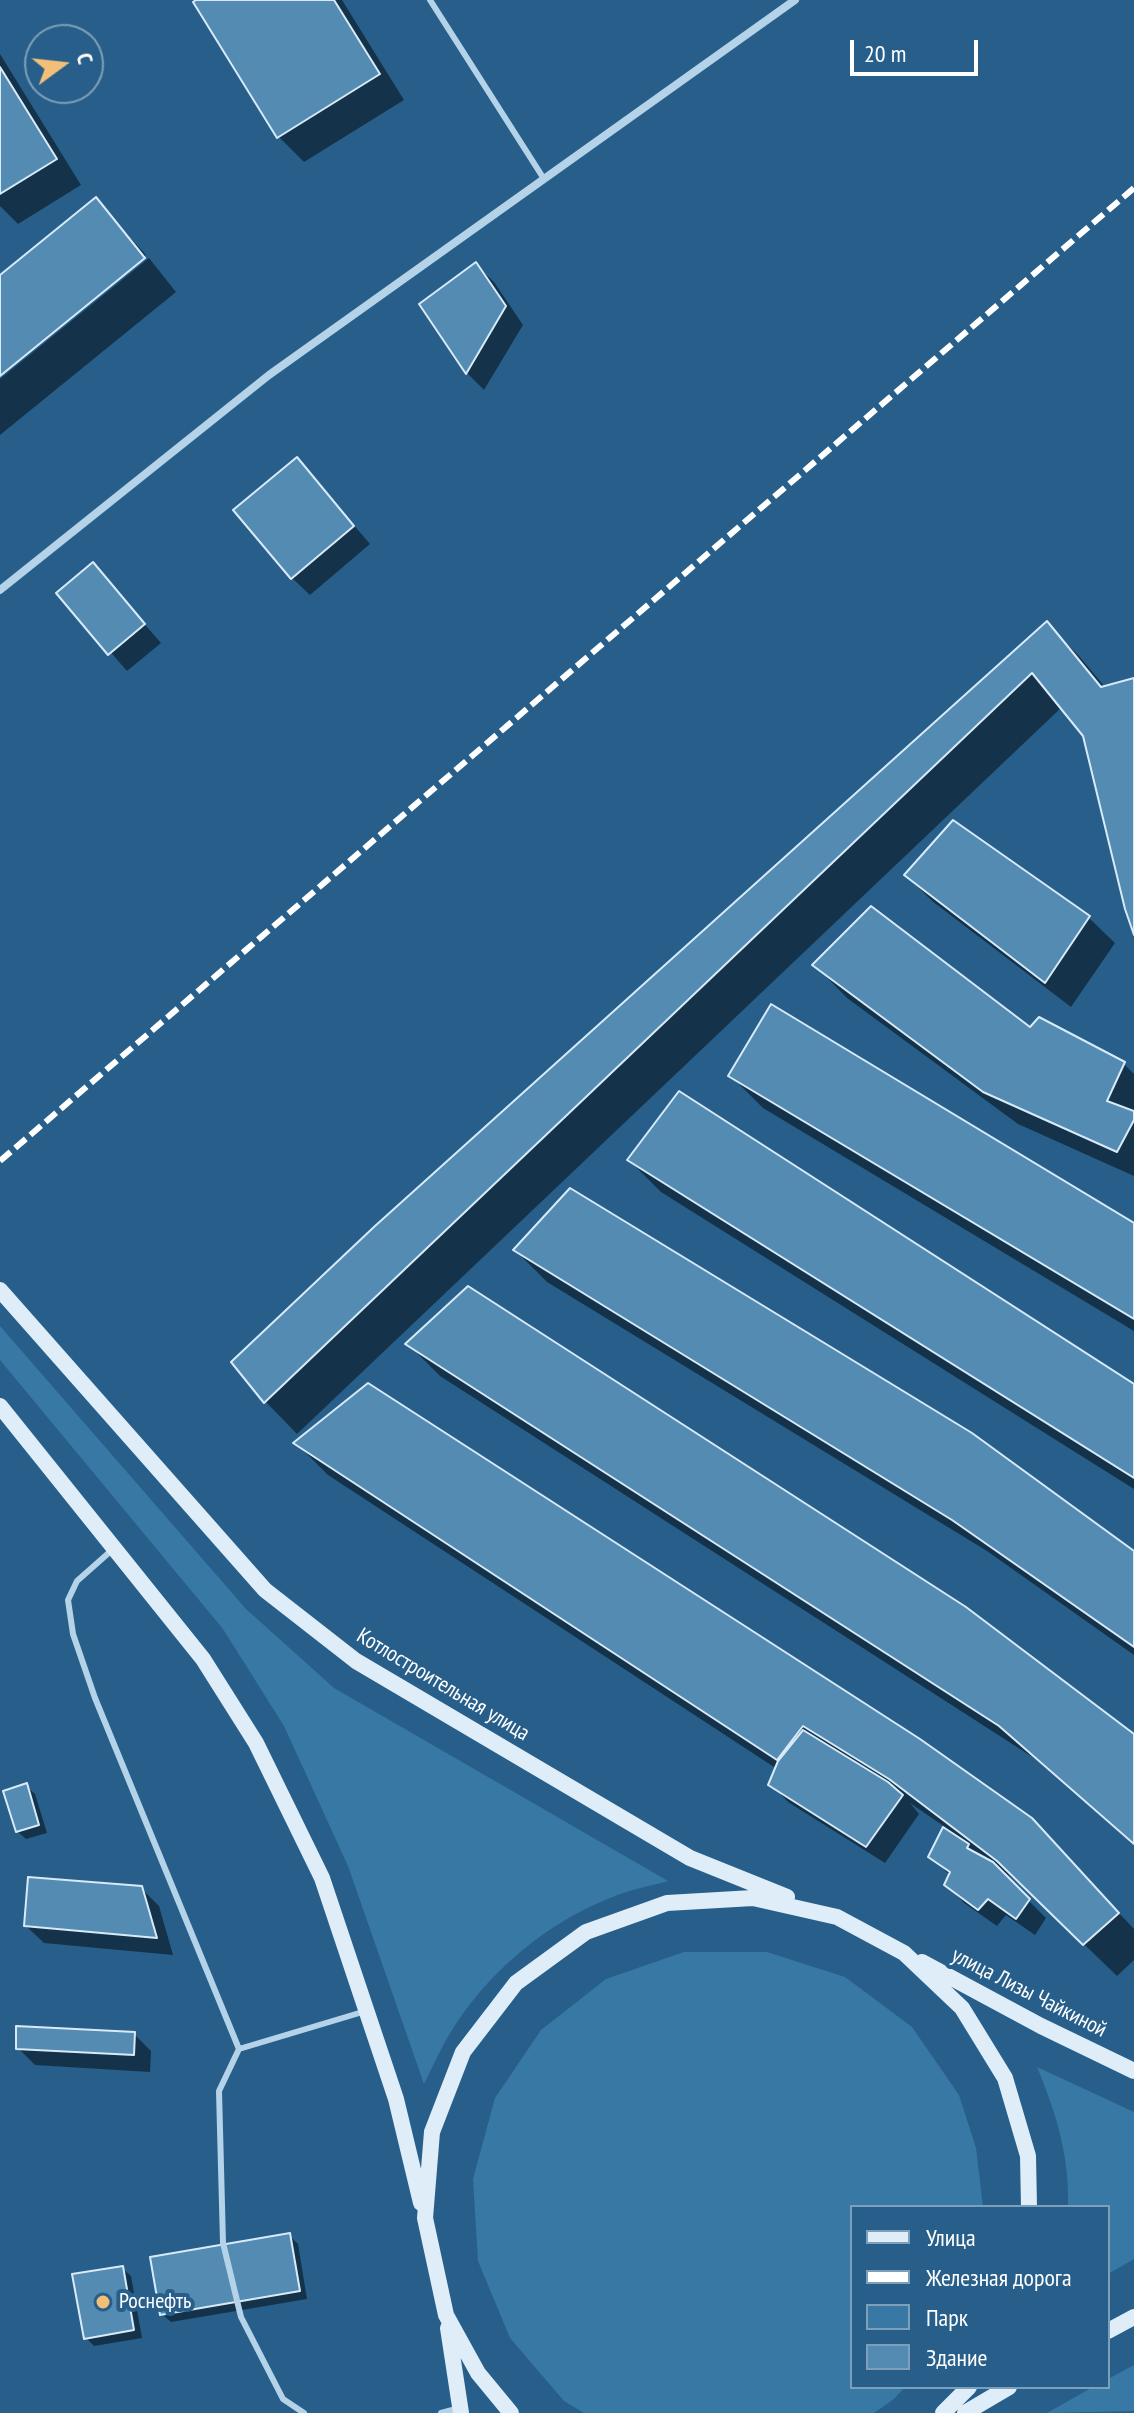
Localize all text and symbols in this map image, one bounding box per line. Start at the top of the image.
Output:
north arrow [24,24,104,104]
scale bar [854,24,982,74]
text: 20 m [864,38,906,69]
text: С [70,50,100,67]
street label: Котлостроительная улица [352,1623,534,1747]
street label: улица Лизы Чайкиной [947,1942,1111,2044]
legend [850,2205,1110,2389]
text: Улица [926,2222,976,2253]
text: Железная дорога [926,2262,1072,2293]
place label: Роснефть [119,2289,191,2315]
marker: Роснефть [94,2293,112,2311]
text: Парк [926,2302,968,2333]
text: Здание [926,2342,987,2373]

